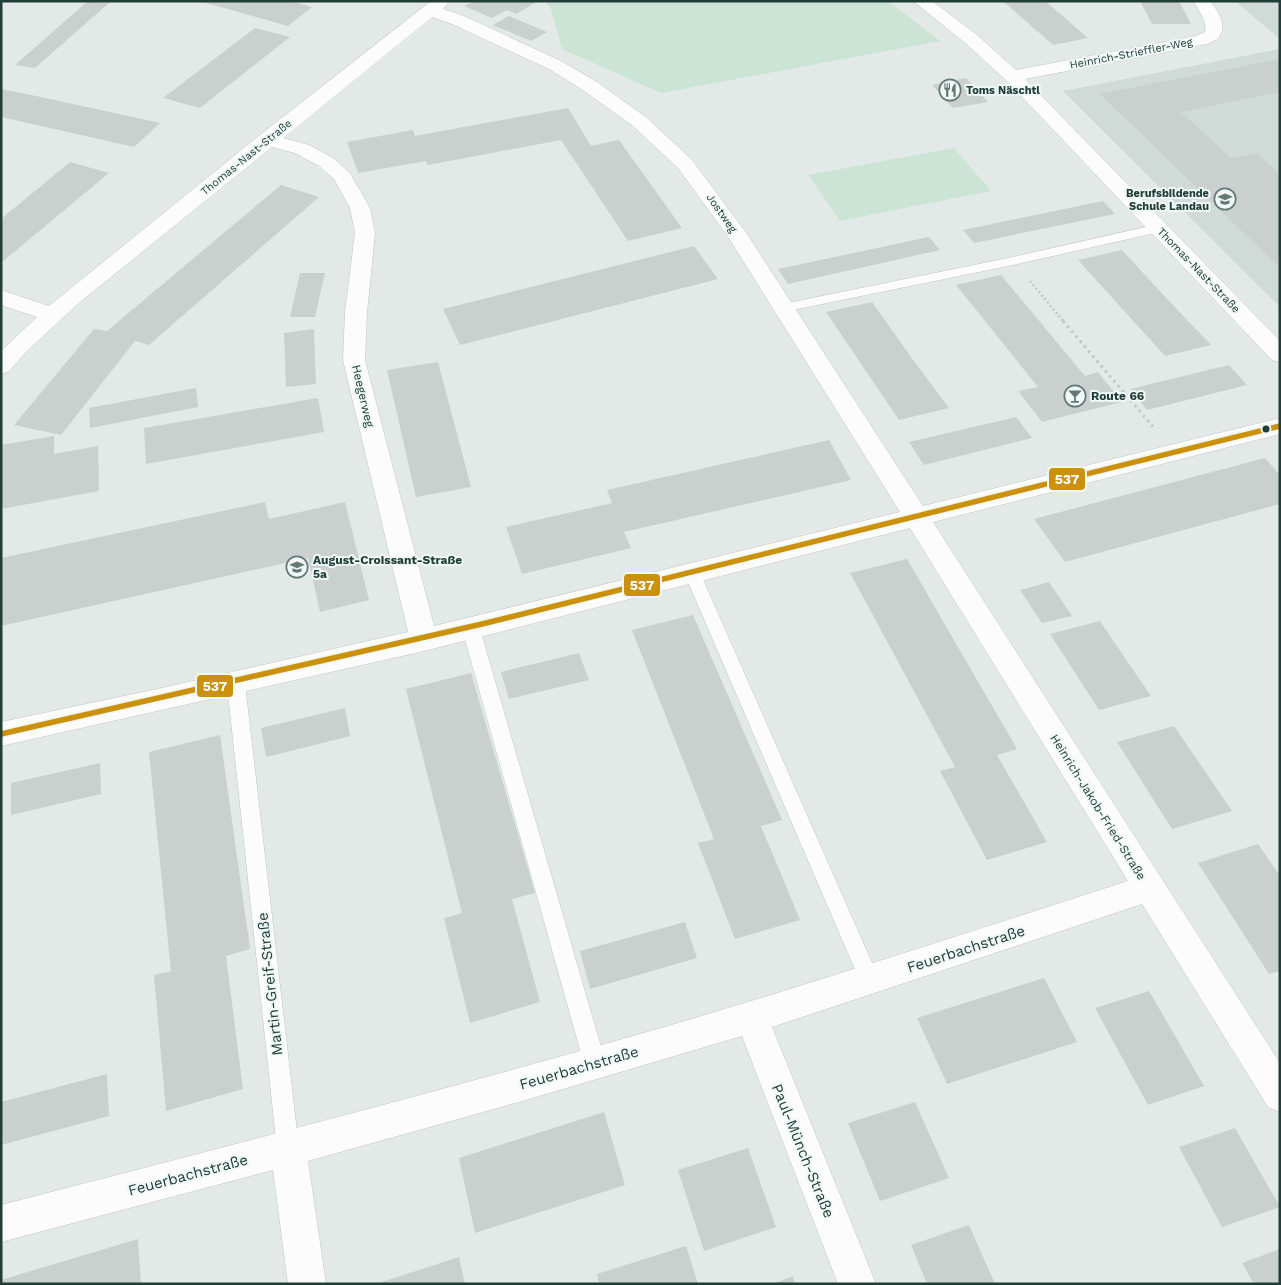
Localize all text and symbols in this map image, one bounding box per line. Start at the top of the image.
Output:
street label: Heinrich-Strieffler-Weg [1069,35,1194,72]
restaurant icon: Toms Näschtl [938,78,962,102]
place label: Toms Näschtl [966,84,1040,97]
street label: Thomas-Nast-Straße [198,117,294,198]
place label: Berufsbildende Schule Landau [1126,187,1209,213]
school or university icon: Berufsbildende Schule Landau [1213,187,1237,211]
street label: Jostweg [704,191,740,235]
street label: Thomas-Nast-Straße [1155,225,1243,316]
street label: Heegerweg [349,363,377,429]
bar icon: Route 66 [1063,384,1087,408]
place label: Route 66 [1091,389,1144,403]
unlabelled marker [1261,424,1271,434]
line badge: 537 [1048,467,1086,491]
text: 537 [1055,471,1080,487]
place label: August-Croissant-Straße 5a [313,553,462,581]
school or university icon: August-Croissant-Straße 5a [285,555,309,579]
line badge: 537 [623,573,661,597]
text: 537 [630,577,655,593]
line badge: 537 [196,674,234,698]
text: 537 [203,678,228,694]
street label: Heinrich-Jakob-Fried-Straße [1047,732,1149,883]
street label: Martin-Greif-Straße [254,911,286,1057]
street label: Feuerbachstraße [905,921,1027,977]
street label: Feuerbachstraße [517,1042,641,1094]
street label: Paul-Münch-Straße [768,1081,838,1221]
street label: Feuerbachstraße [126,1150,250,1200]

